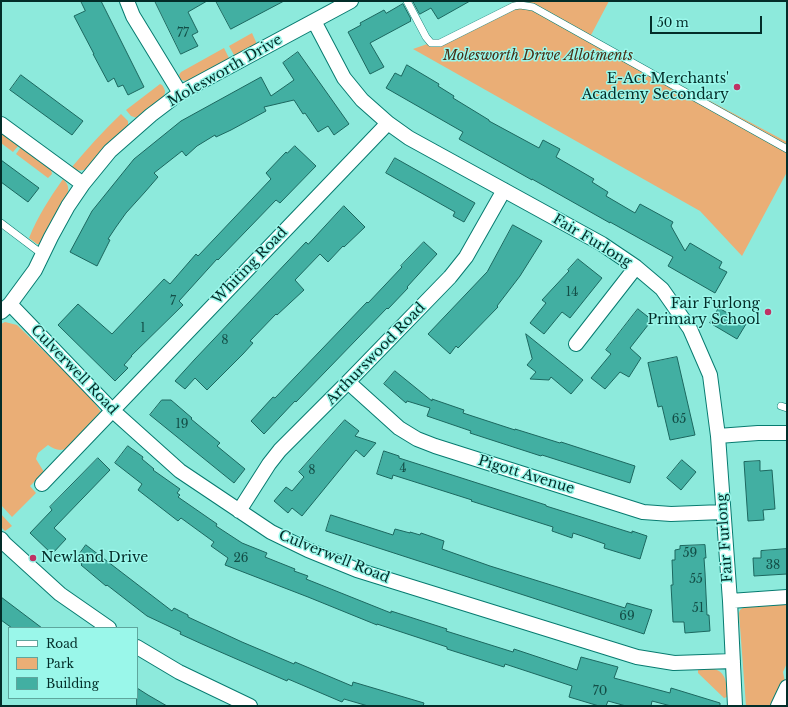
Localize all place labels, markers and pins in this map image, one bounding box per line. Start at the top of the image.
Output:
place label: E-Act Merchants' Academy Secondary [582,71,729,104]
marker: E-Act Merchants' Academy Secondary [732,82,742,92]
place label: Fair Furlong Primary School [647,296,760,328]
marker: Fair Furlong Primary School [763,307,773,317]
place label: Newland Drive [41,550,148,566]
marker: Newland Drive [28,553,38,563]

